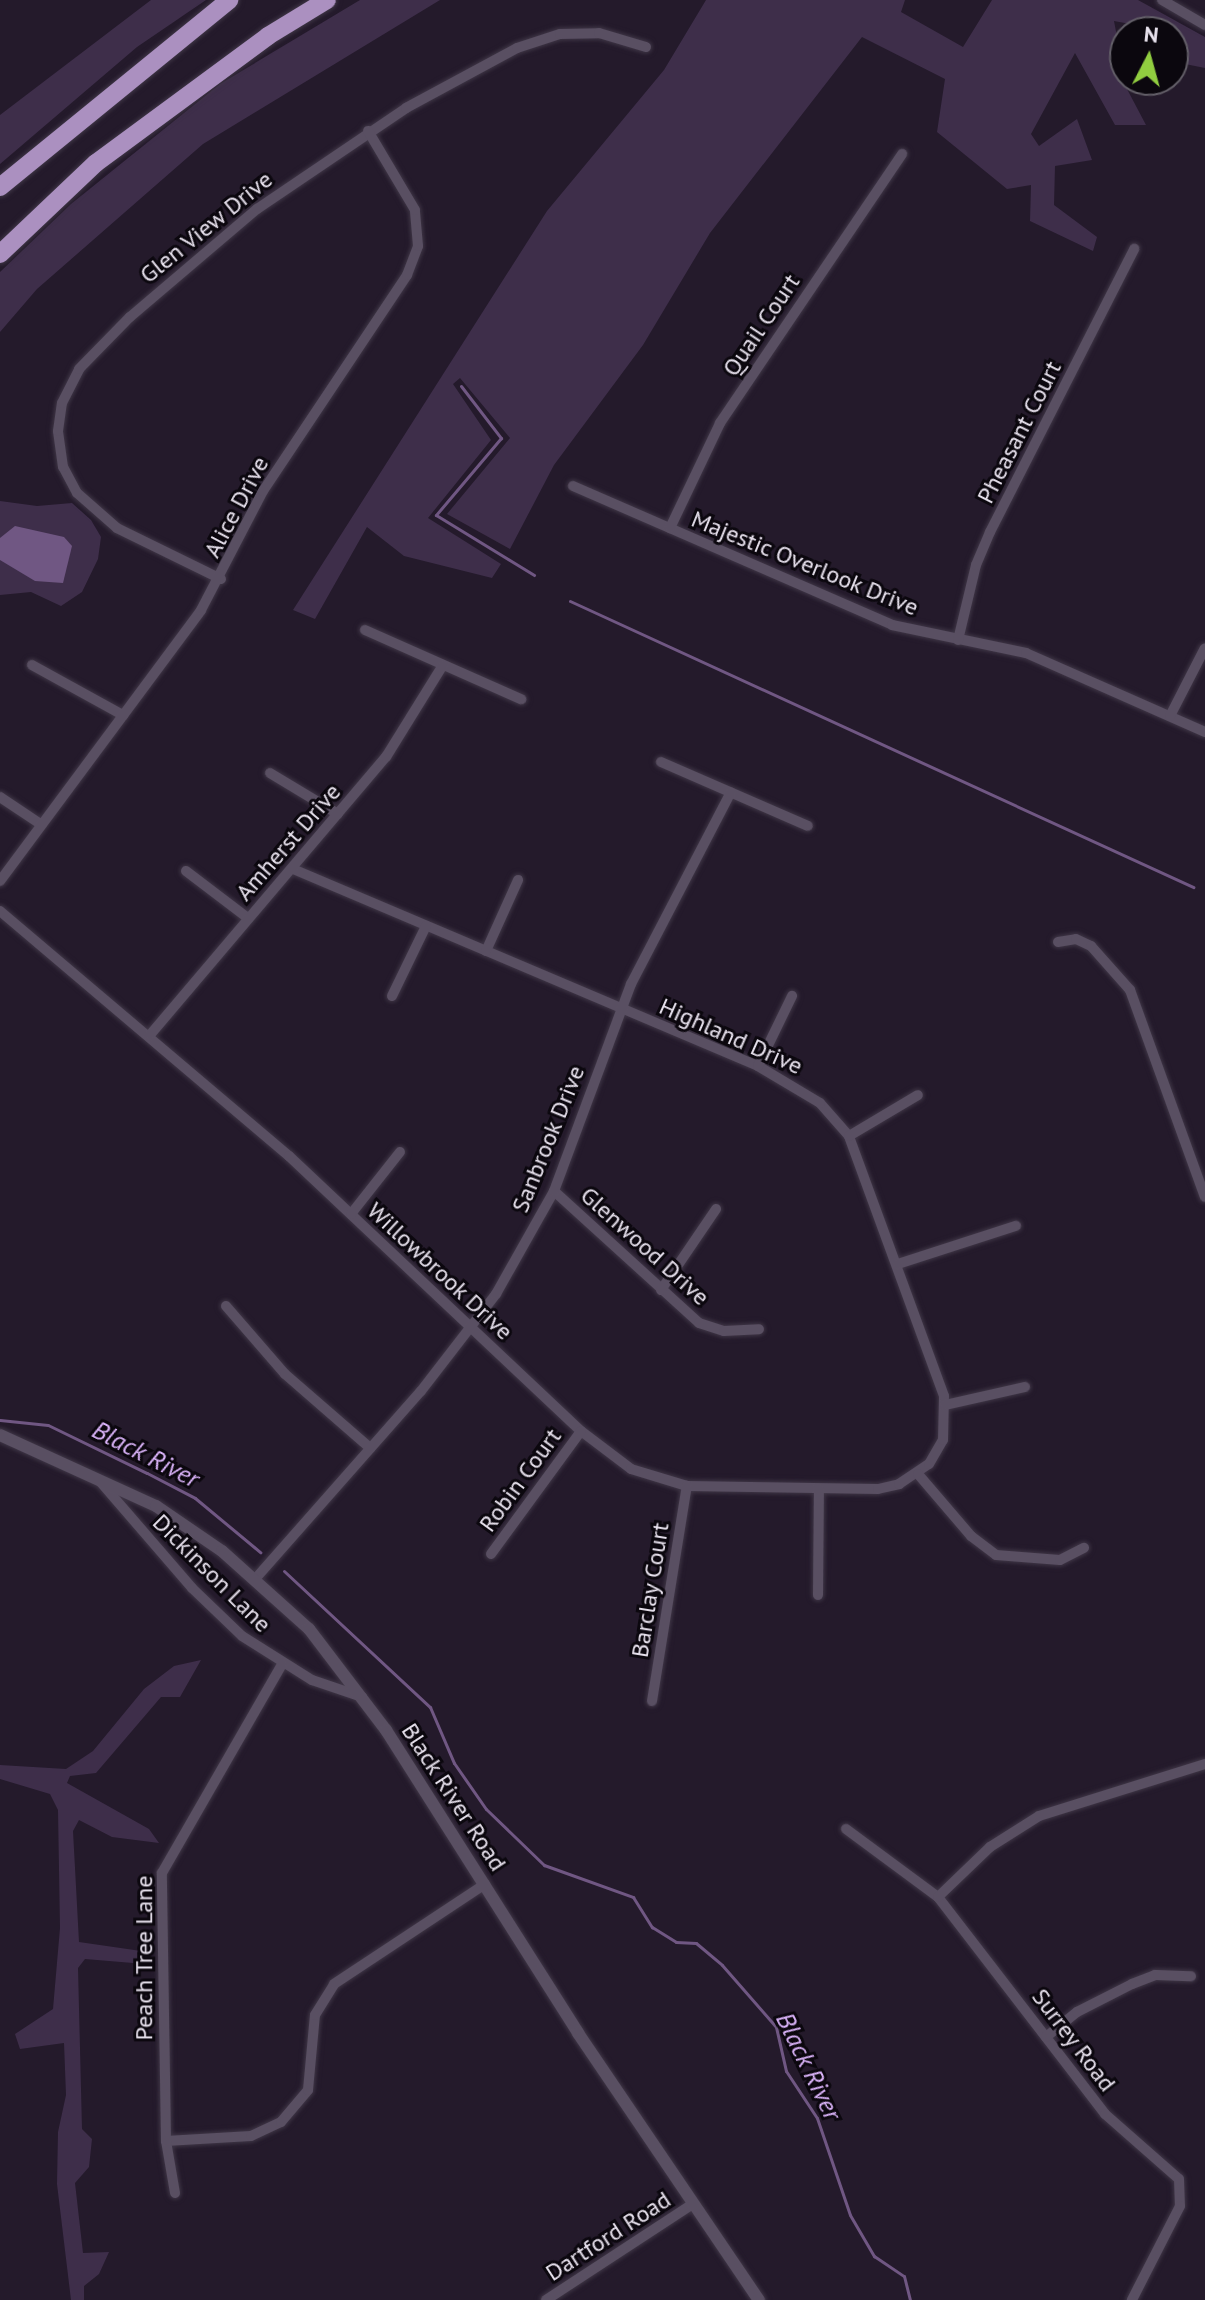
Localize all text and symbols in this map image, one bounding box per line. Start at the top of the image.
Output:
north arrow [1109,16,1189,96]
text: N [1143,19,1160,49]
street label: Glen View Drive [134,164,278,290]
street label: Quail Court [716,269,806,381]
street label: Pheasant Court [971,356,1067,508]
street label: Alice Drive [197,452,275,562]
street label: Majestic Overlook Drive [687,504,923,622]
street label: Amherst Drive [229,778,347,906]
street label: Highland Drive [655,992,807,1080]
street label: Sanbrook Drive [505,1061,591,1217]
street label: Glenwood Drive [575,1181,715,1311]
street label: Willowbrook Drive [361,1196,519,1346]
water label: Black River [87,1414,205,1494]
street label: Robin Court [473,1423,567,1537]
street label: Dickinson Lane [147,1508,277,1638]
street label: Barclay Court [625,1520,675,1660]
street label: Black River Road [395,1717,513,1877]
street label: Peach Tree Lane [130,1875,158,2041]
street label: Surrey Road [1026,1983,1122,2097]
water label: Black River [769,2007,849,2125]
street label: Dartford Road [540,2185,676,2287]

